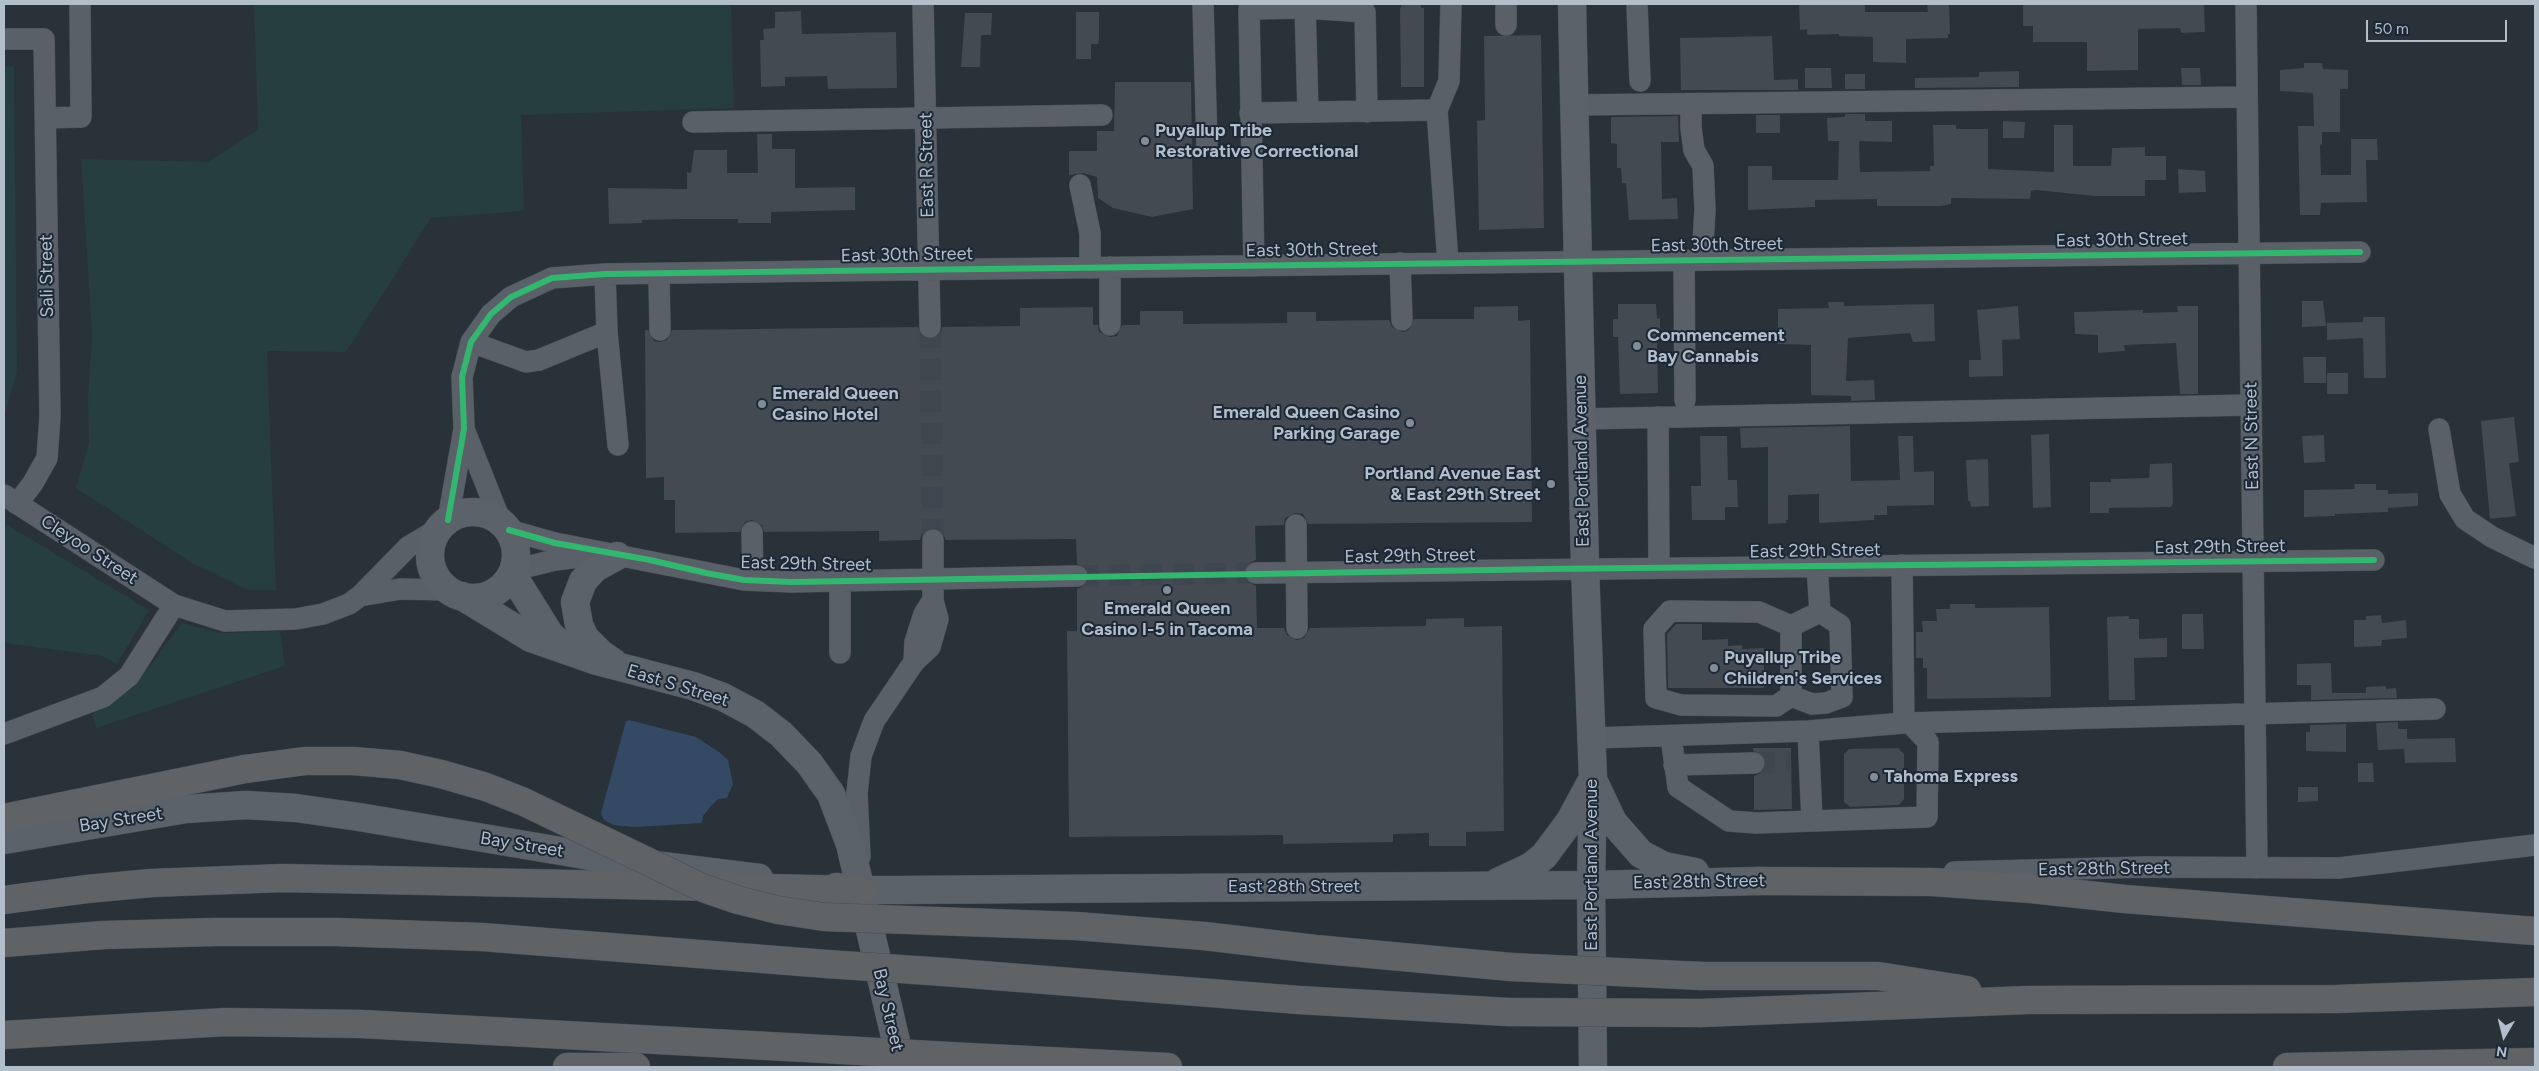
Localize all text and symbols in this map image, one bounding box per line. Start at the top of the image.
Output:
scale bar [2369,10,2510,42]
text: 50 m [2374,20,2409,38]
street label: East R Street [915,112,939,218]
place label: Puyallup Tribe Restorative Correctional [1155,120,1358,162]
marker: Puyallup Tribe Restorative Correctional [1139,135,1151,147]
street label: East 30th Street [2056,228,2188,252]
street label: East 30th Street [1651,233,1783,257]
street label: Sali Street [35,234,59,318]
street label: East 30th Street [1246,238,1378,262]
street label: East 30th Street [841,243,973,267]
place label: Commencement Bay Cannabis [1647,325,1785,368]
marker: Commencement Bay Cannabis [1631,340,1643,352]
street label: East Portland Avenue [1570,375,1594,547]
street label: East N Street [2240,382,2264,490]
place label: Emerald Queen Casino Hotel [772,383,899,426]
marker: Emerald Queen Casino Hotel [756,398,768,410]
place label: Emerald Queen Casino Parking Garage [1213,402,1400,444]
marker: Emerald Queen Casino Parking Garage [1404,417,1416,429]
place label: Portland Avenue East & East 29th Street [1364,463,1541,506]
marker: Portland Avenue East & East 29th Street [1545,478,1557,490]
street label: Cleyoo Street [36,511,142,589]
street label: East 29th Street [2154,535,2286,559]
street label: East 29th Street [1749,539,1881,563]
street label: East 29th Street [1344,544,1476,568]
street label: East 29th Street [740,552,872,576]
marker: Emerald Queen Casino I-5 in Tacoma [1161,584,1173,596]
place label: Emerald Queen Casino I-5 in Tacoma [1081,598,1253,640]
place label: Puyallup Tribe Children's Services [1724,647,1882,690]
street label: East S Street [624,660,732,712]
marker: Puyallup Tribe Children's Services [1708,662,1720,674]
place label: Tahoma Express [1884,766,2018,788]
marker: Tahoma Express [1868,771,1880,783]
street label: East Portland Avenue [1581,779,1603,951]
street label: Bay Street [78,803,164,837]
street label: Bay Street [479,828,565,862]
street label: East 28th Street [2038,857,2170,881]
street label: East 28th Street [1633,870,1765,894]
street label: East 28th Street [1228,876,1360,898]
street label: Bay Street [868,966,908,1054]
north arrow [2479,1011,2529,1061]
text: N [2495,1042,2508,1061]

